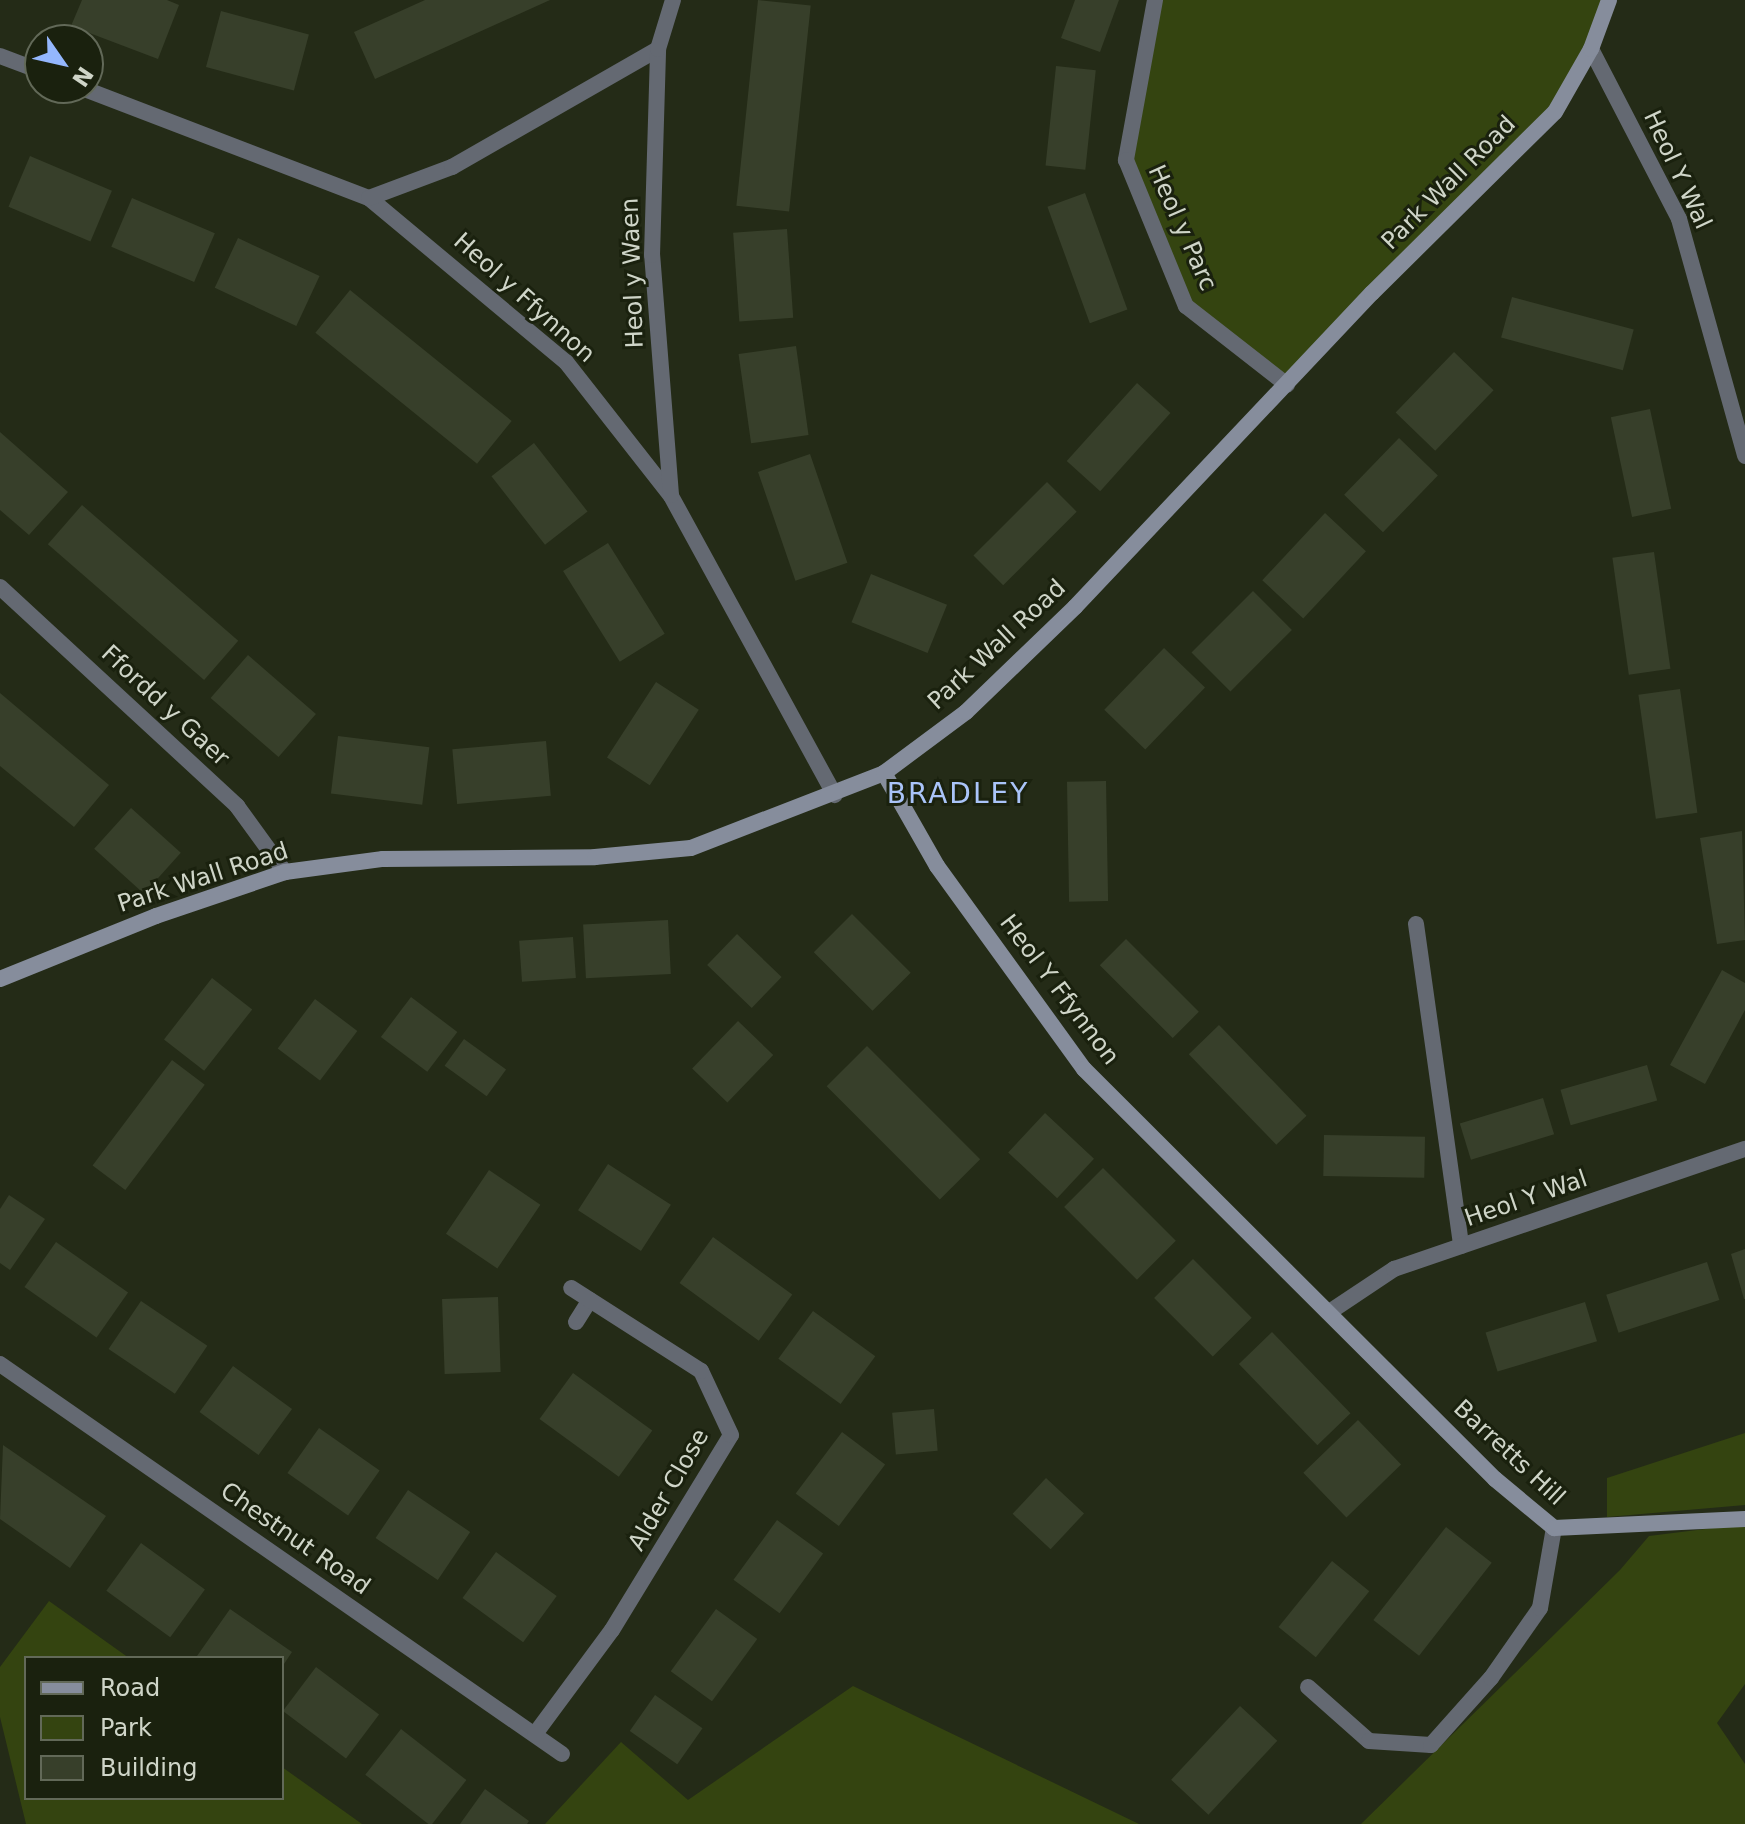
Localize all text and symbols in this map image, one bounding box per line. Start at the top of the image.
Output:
north arrow [24,24,104,104]
text: N [67,62,98,91]
street label: Heol Y Wal [1637,106,1717,234]
street label: Park Wall Road [1376,110,1522,256]
street label: Heol y Parc [1142,161,1222,295]
street label: Heol y Waen [616,197,650,349]
street label: Heol y Ffynnon [447,227,601,369]
street label: Park Wall Road [922,574,1072,716]
street label: Ffordd y Gaer [95,639,235,773]
district label: BRADLEY [887,777,1029,811]
street label: Park Wall Road [114,837,292,919]
street label: Heol Y Ffynnon [993,909,1125,1071]
street label: Heol Y Wal [1461,1165,1591,1233]
street label: Barretts Hill [1447,1394,1571,1512]
street label: Alder Close [623,1424,715,1556]
street label: Chestnut Road [215,1477,375,1601]
legend [24,1656,284,1800]
text: Road [100,1674,160,1702]
text: Park [100,1714,152,1742]
text: Building [100,1754,197,1782]

